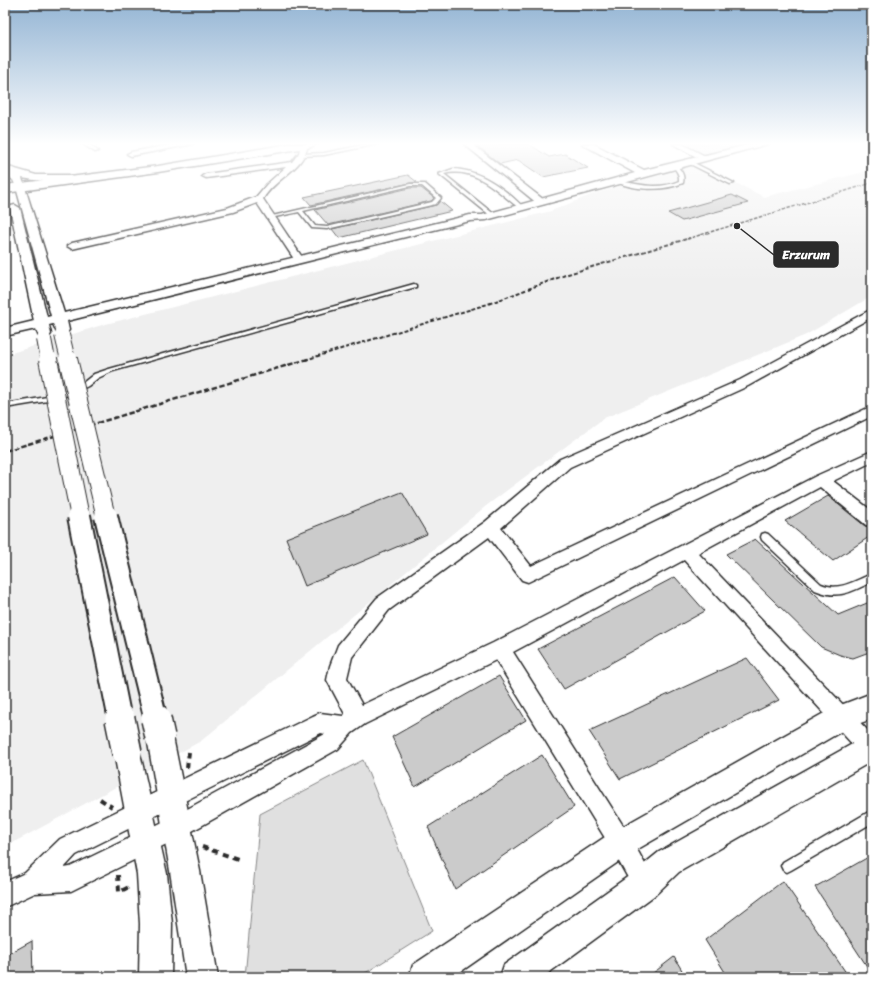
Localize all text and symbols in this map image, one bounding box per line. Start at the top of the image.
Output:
callout: Erzurum [774,242,838,267]
text: Erzurum [782,243,830,266]

